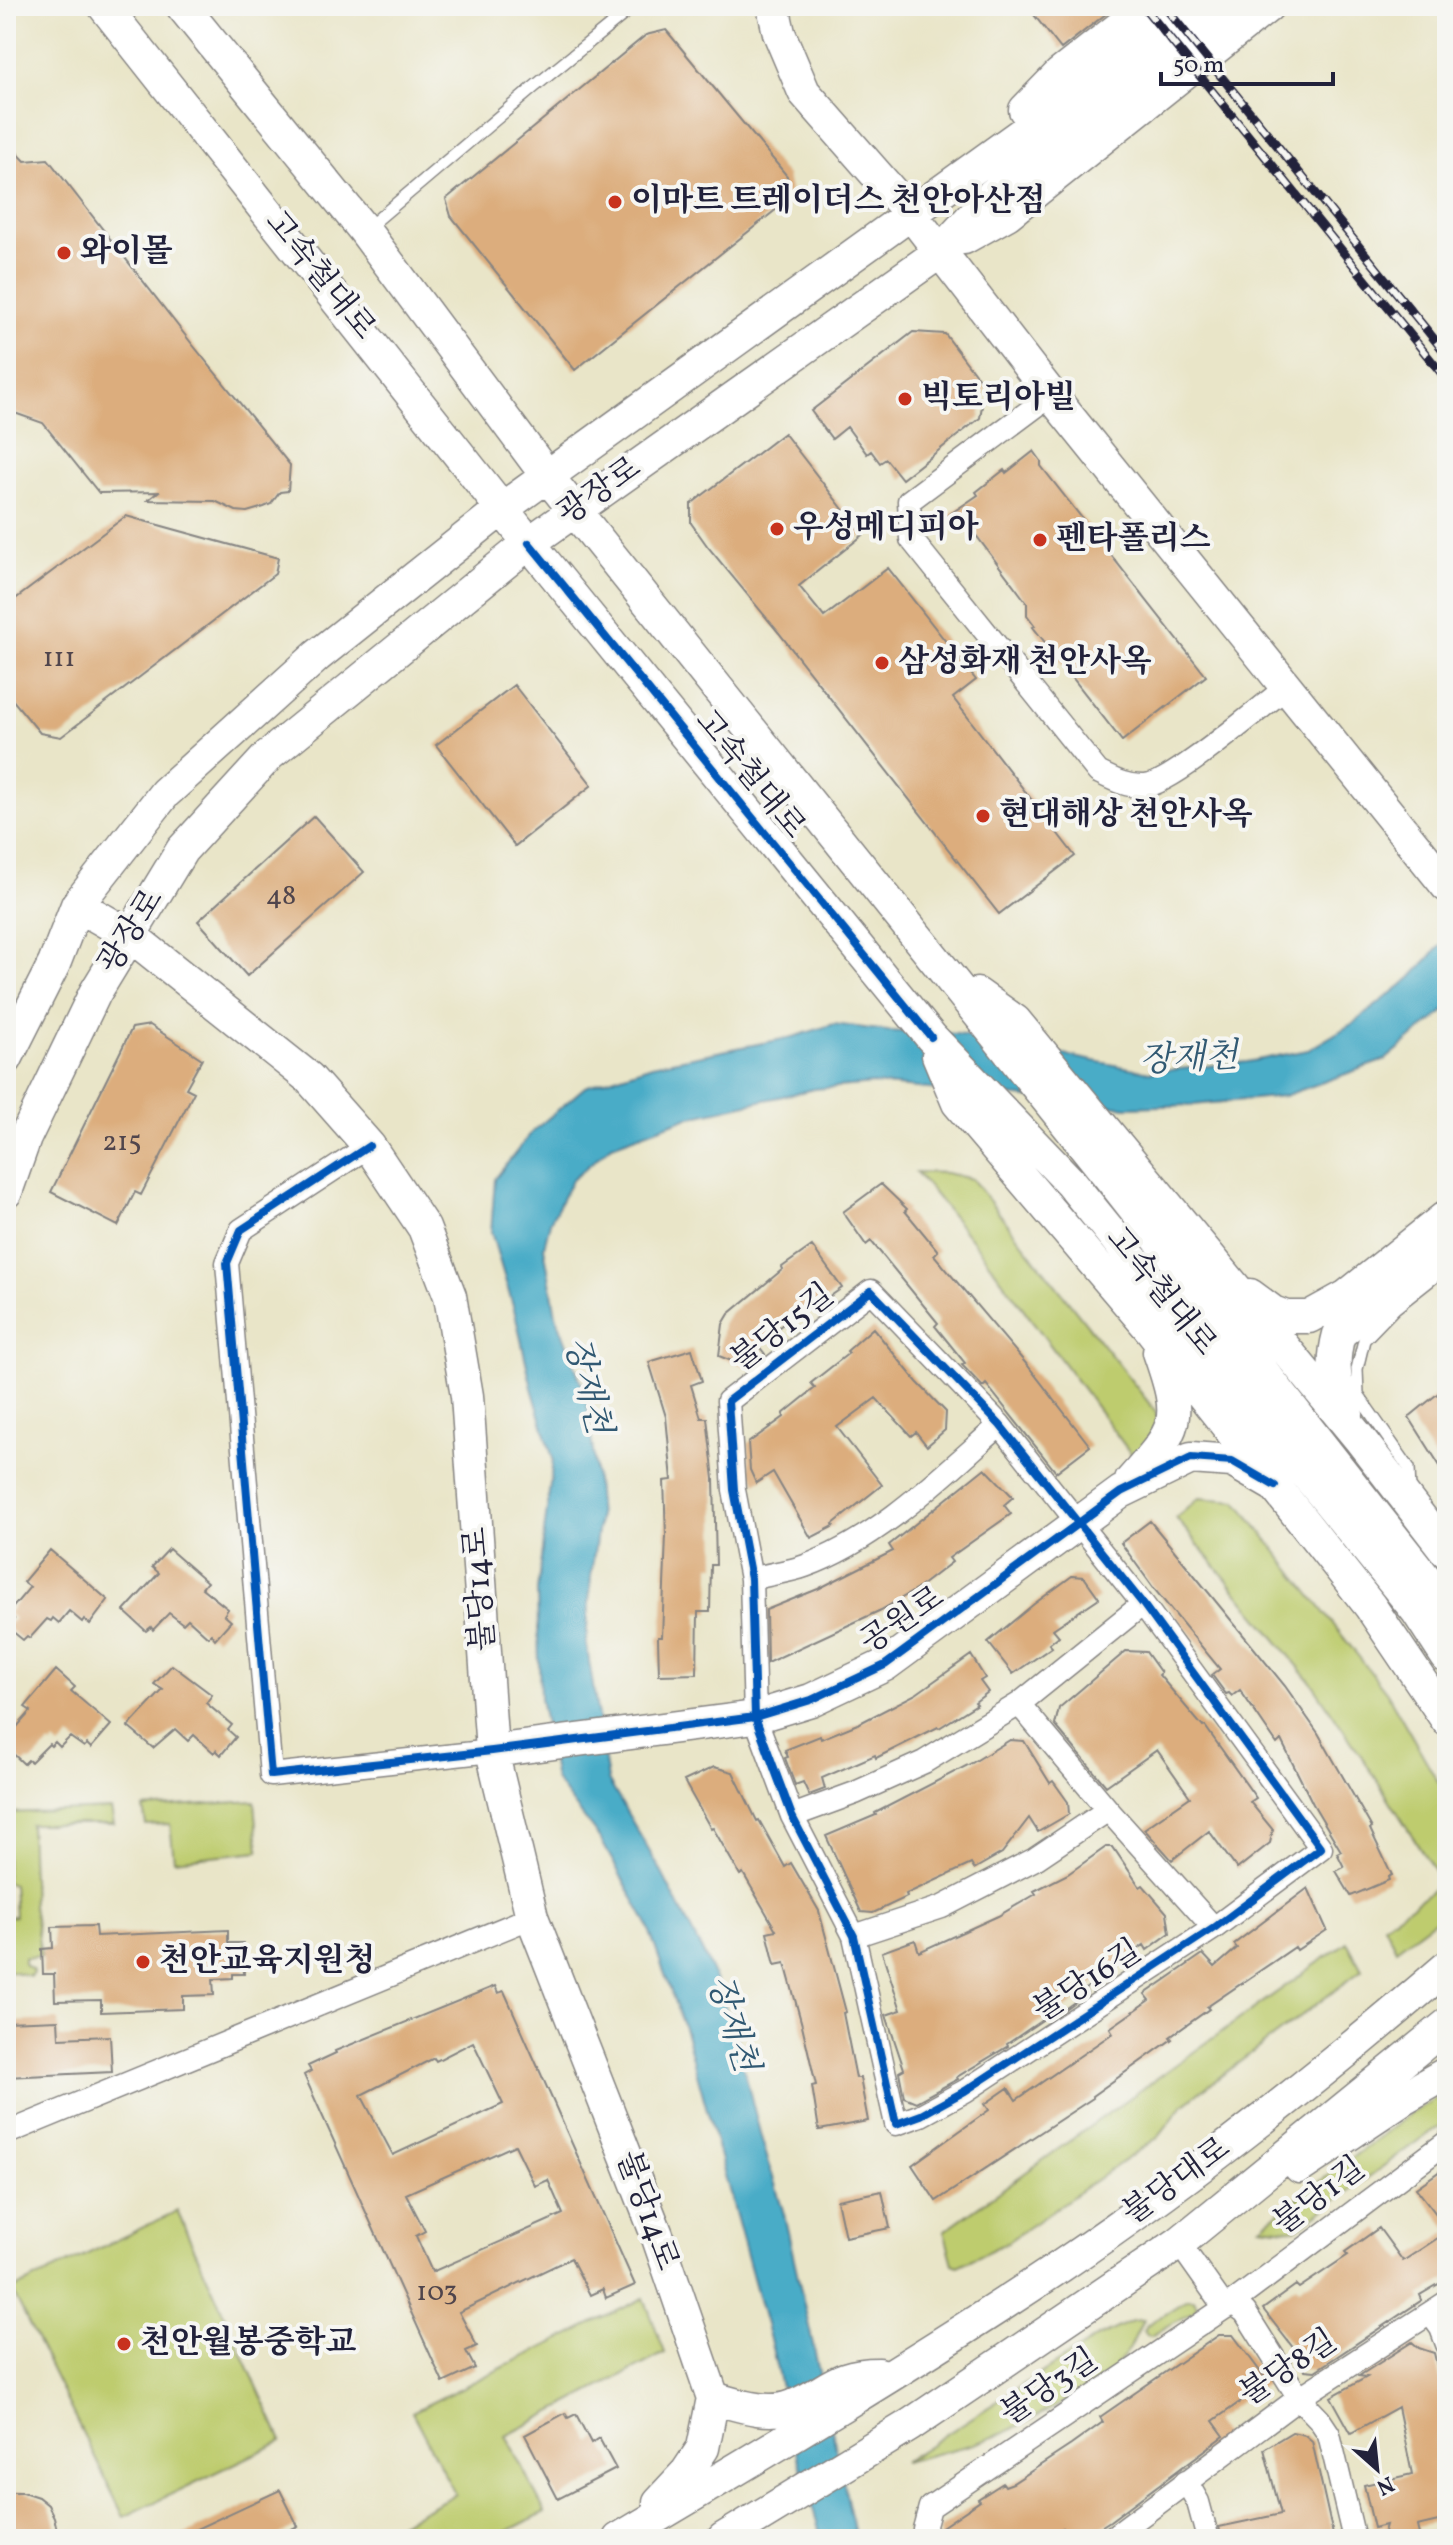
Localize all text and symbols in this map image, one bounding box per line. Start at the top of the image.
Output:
scale bar [1161,36,1333,86]
text: 50 m [1173,49,1225,83]
place label: 이마트 트레이더스 천안아산점 [631,180,1046,224]
marker: 이마트 트레이더스 천안아산점 [606,193,624,211]
street label: 고속철대로 [253,202,385,350]
place label: 와이몰 [80,231,173,275]
marker: 와이몰 [55,244,73,262]
place label: 빅토리아빌 [921,377,1076,421]
marker: 빅토리아빌 [896,390,914,408]
street label: 광장로 [549,447,651,537]
place label: 우성메디피아 [793,507,980,551]
place label: 펜타폴리스 [1056,518,1211,562]
marker: 우성메디피아 [768,520,786,538]
marker: 펜타폴리스 [1031,531,1049,549]
house number: 111 [43,639,75,678]
place label: 삼성화재 천안사옥 [898,641,1152,685]
marker: 삼성화재 천안사옥 [873,654,891,672]
street label: 고속철대로 [683,701,815,849]
place label: 현대해상 천안사옥 [999,794,1253,838]
marker: 현대해상 천안사옥 [974,807,992,825]
house number: 48 [266,877,296,916]
street label: 광장로 [89,881,175,983]
water label: 장재천 [1139,1034,1242,1086]
house number: 215 [102,1123,142,1162]
street label: 고속철대로 [1094,1218,1226,1366]
street label: 불당15길 [722,1275,844,1383]
water label: 장재천 [551,1333,621,1442]
street label: 불당14로 [455,1525,507,1653]
street label: 공원로 [852,1577,954,1665]
street label: 불당16길 [1025,1931,1151,2033]
place label: 천안교육지원청 [159,1940,375,1984]
marker: 천안교육지원청 [134,1953,152,1971]
water label: 장재천 [694,1970,769,2080]
street label: 불당대로 [1114,2128,1240,2236]
street label: 불당14로 [604,2145,688,2277]
street label: 불당1길 [1265,2148,1375,2246]
house number: 103 [416,2273,458,2312]
street label: 불당8길 [1232,2320,1346,2418]
place label: 천안월봉중학교 [140,2322,356,2366]
marker: 천안월봉중학교 [115,2335,133,2353]
street label: 불당3길 [992,2339,1108,2437]
north arrow [1337,2429,1417,2509]
text: N [1371,2467,1399,2502]

